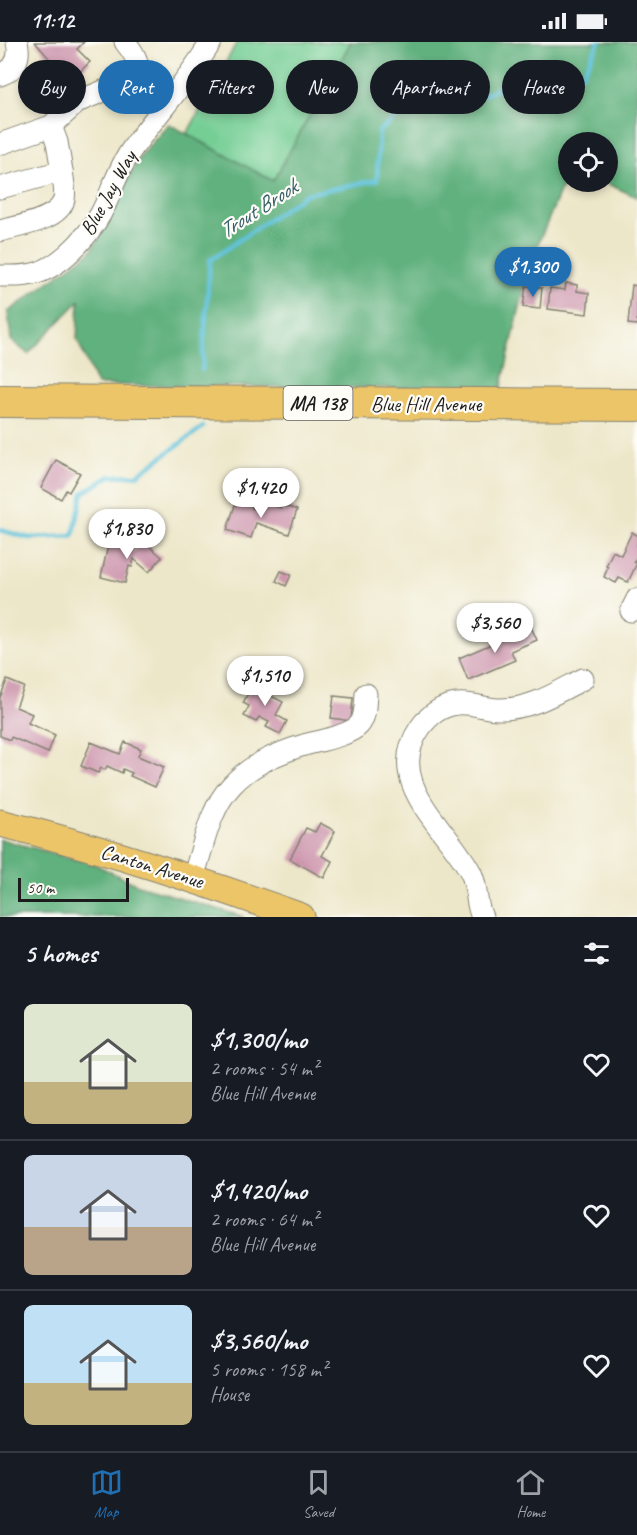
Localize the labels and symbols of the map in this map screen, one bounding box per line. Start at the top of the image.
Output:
street label: Blue Jay Way [74,144,143,240]
water label: Trout Brook [214,171,306,245]
pin: $1,300 [484,247,582,298]
road number: MA 138 [284,386,352,420]
street label: Blue Hill Avenue [371,391,482,417]
pin: $1,420 [212,468,310,519]
pin: $1,830 [78,509,176,560]
pin: $3,560 [446,603,544,654]
pin: $1,510 [216,656,314,707]
street label: Canton Avenue [98,838,207,894]
scale bar [18,875,129,902]

